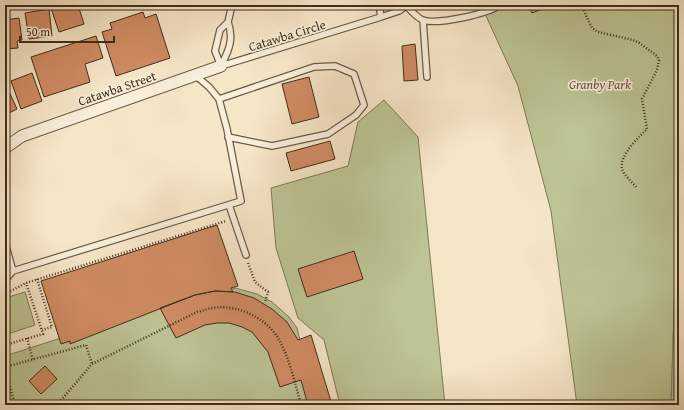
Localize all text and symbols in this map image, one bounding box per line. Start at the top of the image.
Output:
street label: Catawba Circle [246,15,328,56]
scale bar [20,18,114,44]
text: 50 m [26,23,50,40]
street label: Catawba Street [75,66,159,111]
park label: Granby Park [569,75,631,94]

